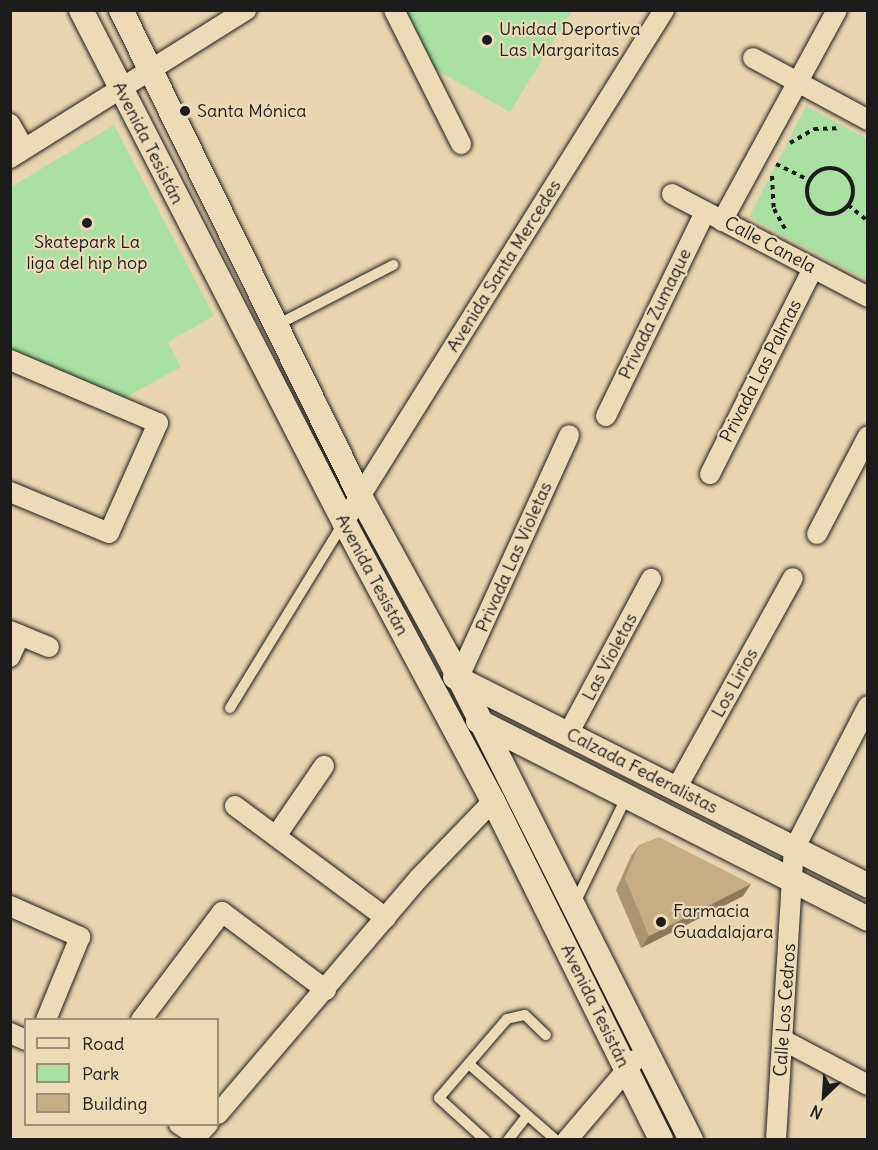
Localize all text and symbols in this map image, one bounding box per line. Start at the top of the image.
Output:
place label: Unidad Deportiva Las Margaritas [499,19,640,62]
marker: Unidad Deportiva Las Margaritas [480,33,494,47]
street label: Avenida Tesistán [108,78,188,208]
place label: Santa Mónica [197,100,306,122]
marker: Santa Mónica [178,104,192,118]
street label: Avenida Santa Mercedes [442,176,566,356]
street label: Calle Canela [721,212,819,278]
marker: Skatepark La liga del hip hop [80,216,94,230]
place label: Skatepark La liga del hip hop [27,232,147,274]
street label: Privada Zumaque [614,245,696,383]
street label: Privada Las Palmas [716,296,806,446]
street label: Privada Las Violetas [471,478,557,636]
street label: Avenida Tesistán [331,511,413,639]
street label: Las Violetas [578,610,642,704]
street label: Los Lirios [707,645,763,721]
street label: Calzada Federalistas [563,723,721,819]
place label: Farmacia Guadalajara [673,901,774,944]
marker: Farmacia Guadalajara [654,915,668,929]
street label: Avenida Tesistán [556,941,634,1071]
street label: Calle Los Cedros [770,943,800,1077]
legend [24,1018,219,1126]
text: Road [82,1032,124,1055]
text: Park [82,1062,119,1085]
north arrow [794,1066,854,1126]
text: Building [82,1092,147,1115]
text: N [807,1101,826,1124]

